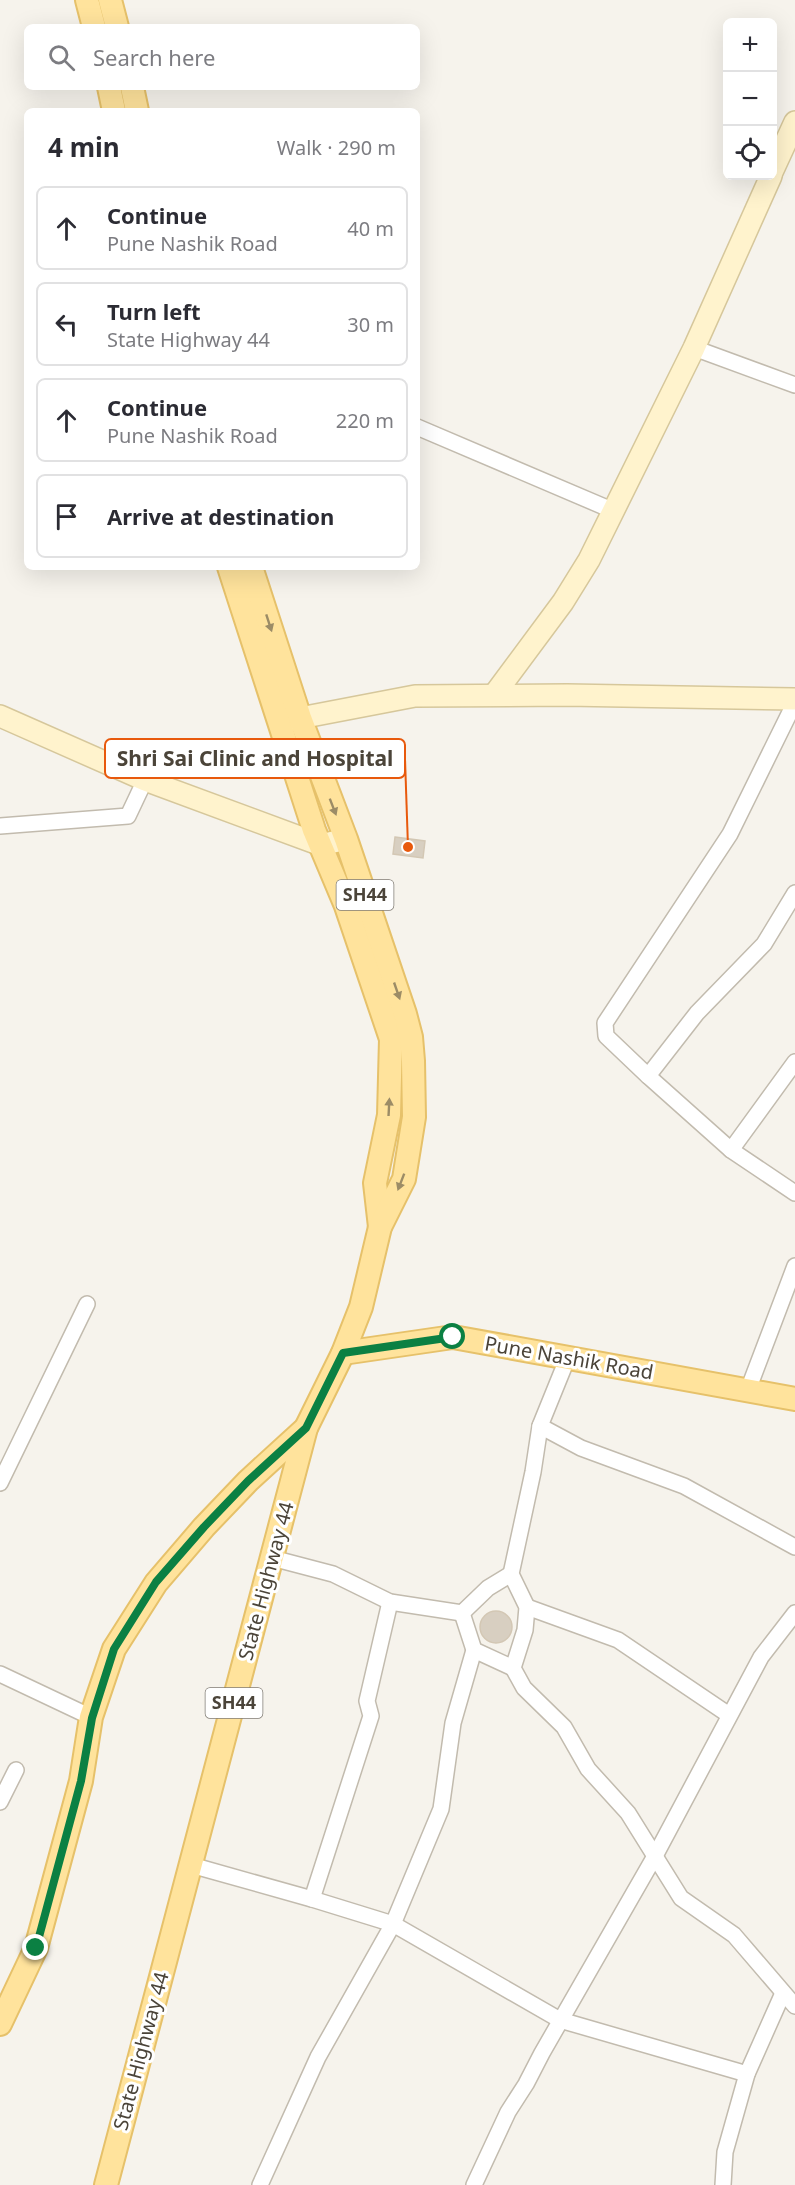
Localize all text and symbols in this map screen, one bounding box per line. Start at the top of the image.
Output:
map controls [723,18,777,180]
button: + [723,18,777,72]
search box [24,24,420,90]
icon: search [45,41,78,74]
text: Search here [93,42,215,72]
button: − [723,72,777,126]
button: locate [723,126,777,180]
text: 4 min [48,129,120,165]
text: Walk · 290 m [277,134,396,161]
text: Continue [107,200,207,230]
icon: ahead [50,212,83,245]
text: 40 m [347,215,394,242]
text: Pune Nashik Road [107,230,278,257]
text: Turn left [107,296,201,326]
icon: left [50,308,83,341]
text: 30 m [347,311,394,338]
text: State Highway 44 [107,326,270,353]
text: Continue [107,392,207,422]
icon: ahead [50,404,83,437]
text: 220 m [336,407,394,434]
text: Pune Nashik Road [107,422,278,449]
icon: arrive [50,500,83,533]
text: Arrive at destination [107,501,334,531]
one-way arrow [265,614,274,632]
callout: Shri Sai Clinic and Hospital [105,739,405,778]
text: Shri Sai Clinic and Hospital [117,744,393,772]
one-way arrow [329,798,339,816]
road number: SH44 [336,880,394,910]
one-way arrow [393,982,403,1000]
one-way arrow [384,1098,393,1117]
one-way arrow [396,1173,406,1191]
route start [439,1323,465,1349]
street label: Pune Nashik Road [483,1329,656,1386]
street label: State Highway 44 [231,1498,300,1663]
road number: SH44 [206,1688,262,1718]
route end [22,1934,48,1960]
street label: State Highway 44 [106,1968,175,2133]

